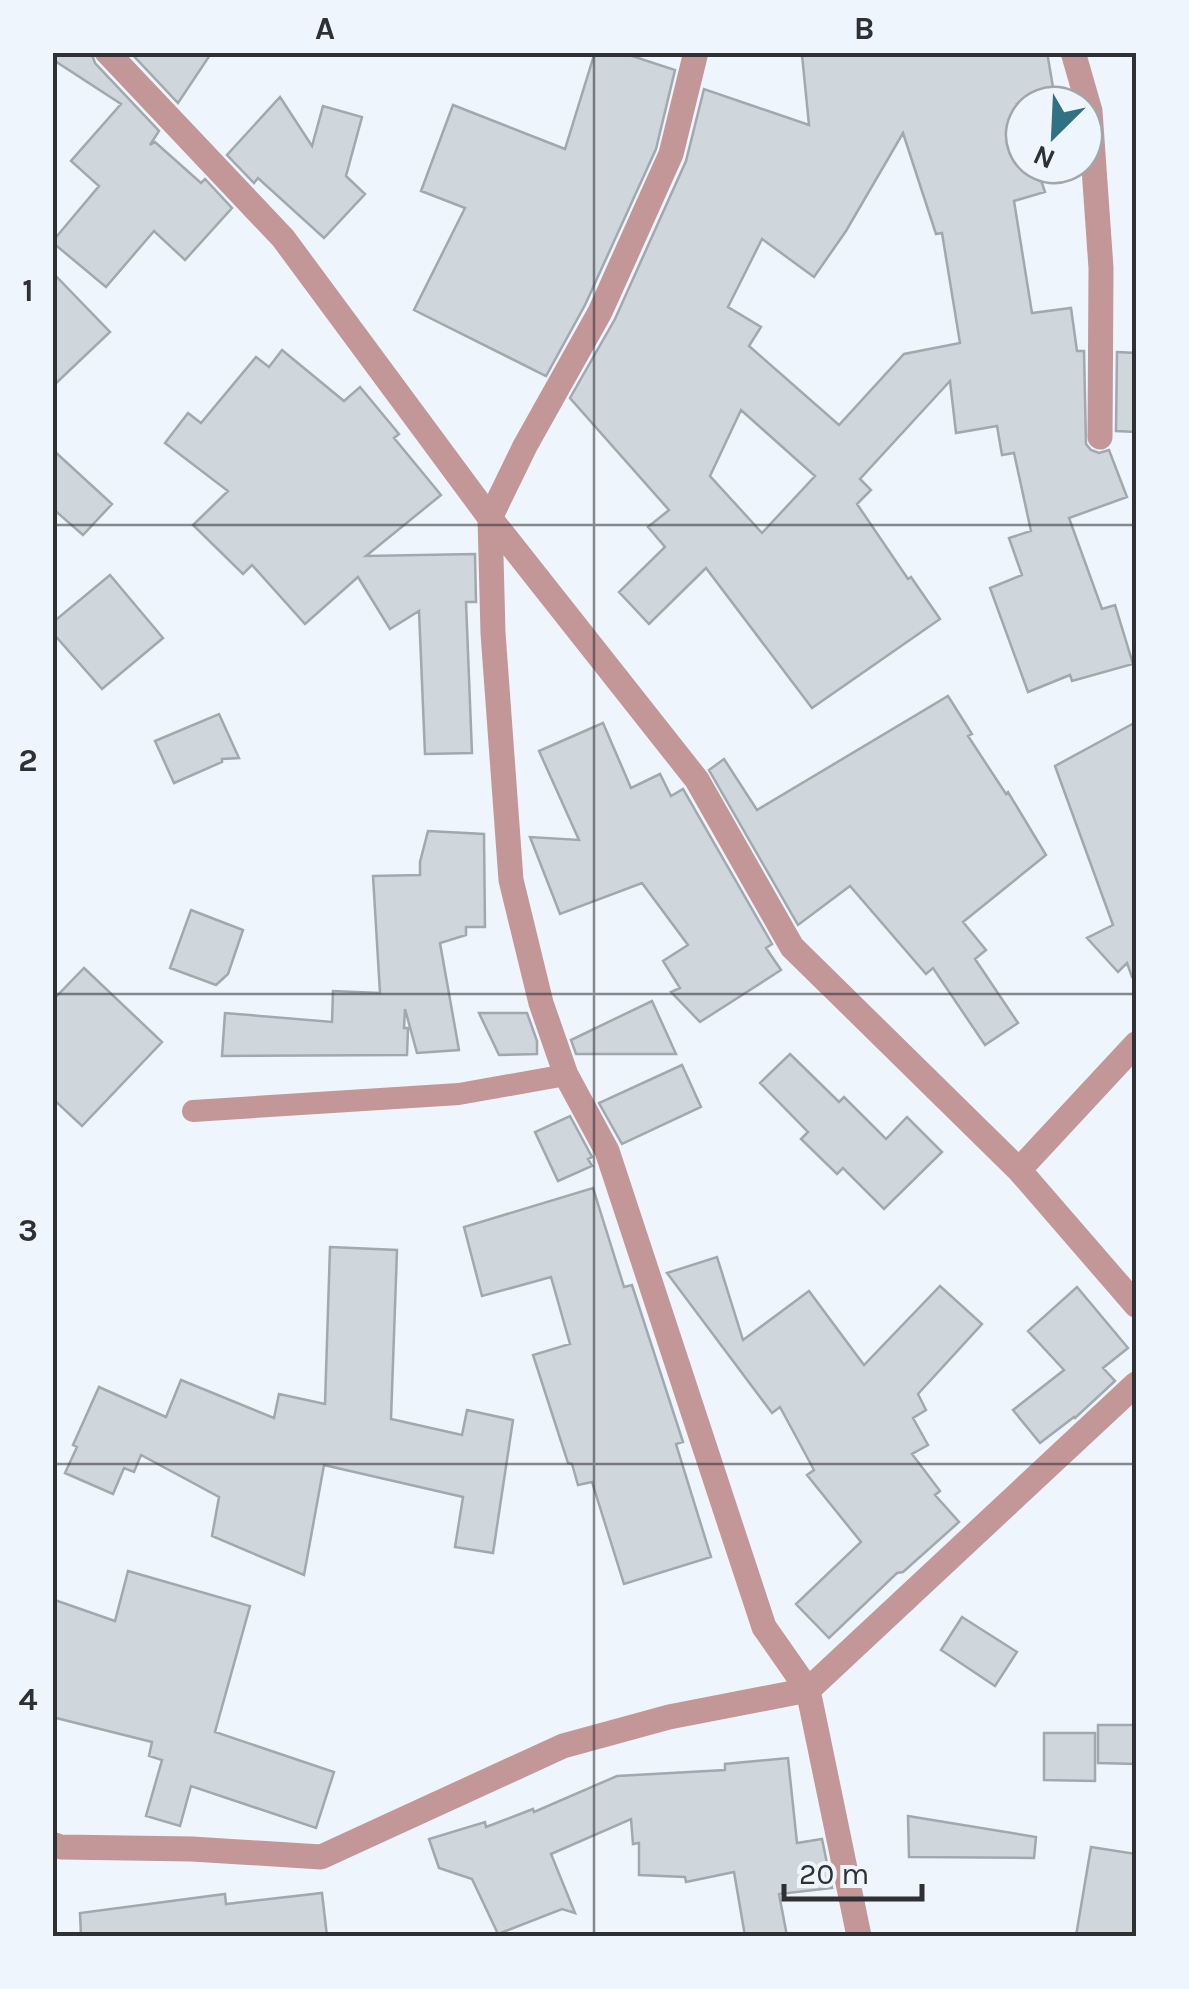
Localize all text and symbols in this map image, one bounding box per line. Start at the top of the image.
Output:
text: A [315,10,335,47]
text: B [854,10,874,47]
north arrow [1004,85,1104,185]
text: N [1028,138,1060,177]
text: 1 [22,272,34,309]
text: 2 [18,742,38,779]
text: 3 [18,1212,38,1249]
text: 4 [18,1681,38,1718]
scale bar [784,1839,922,1901]
text: 20 m [799,1856,869,1892]

